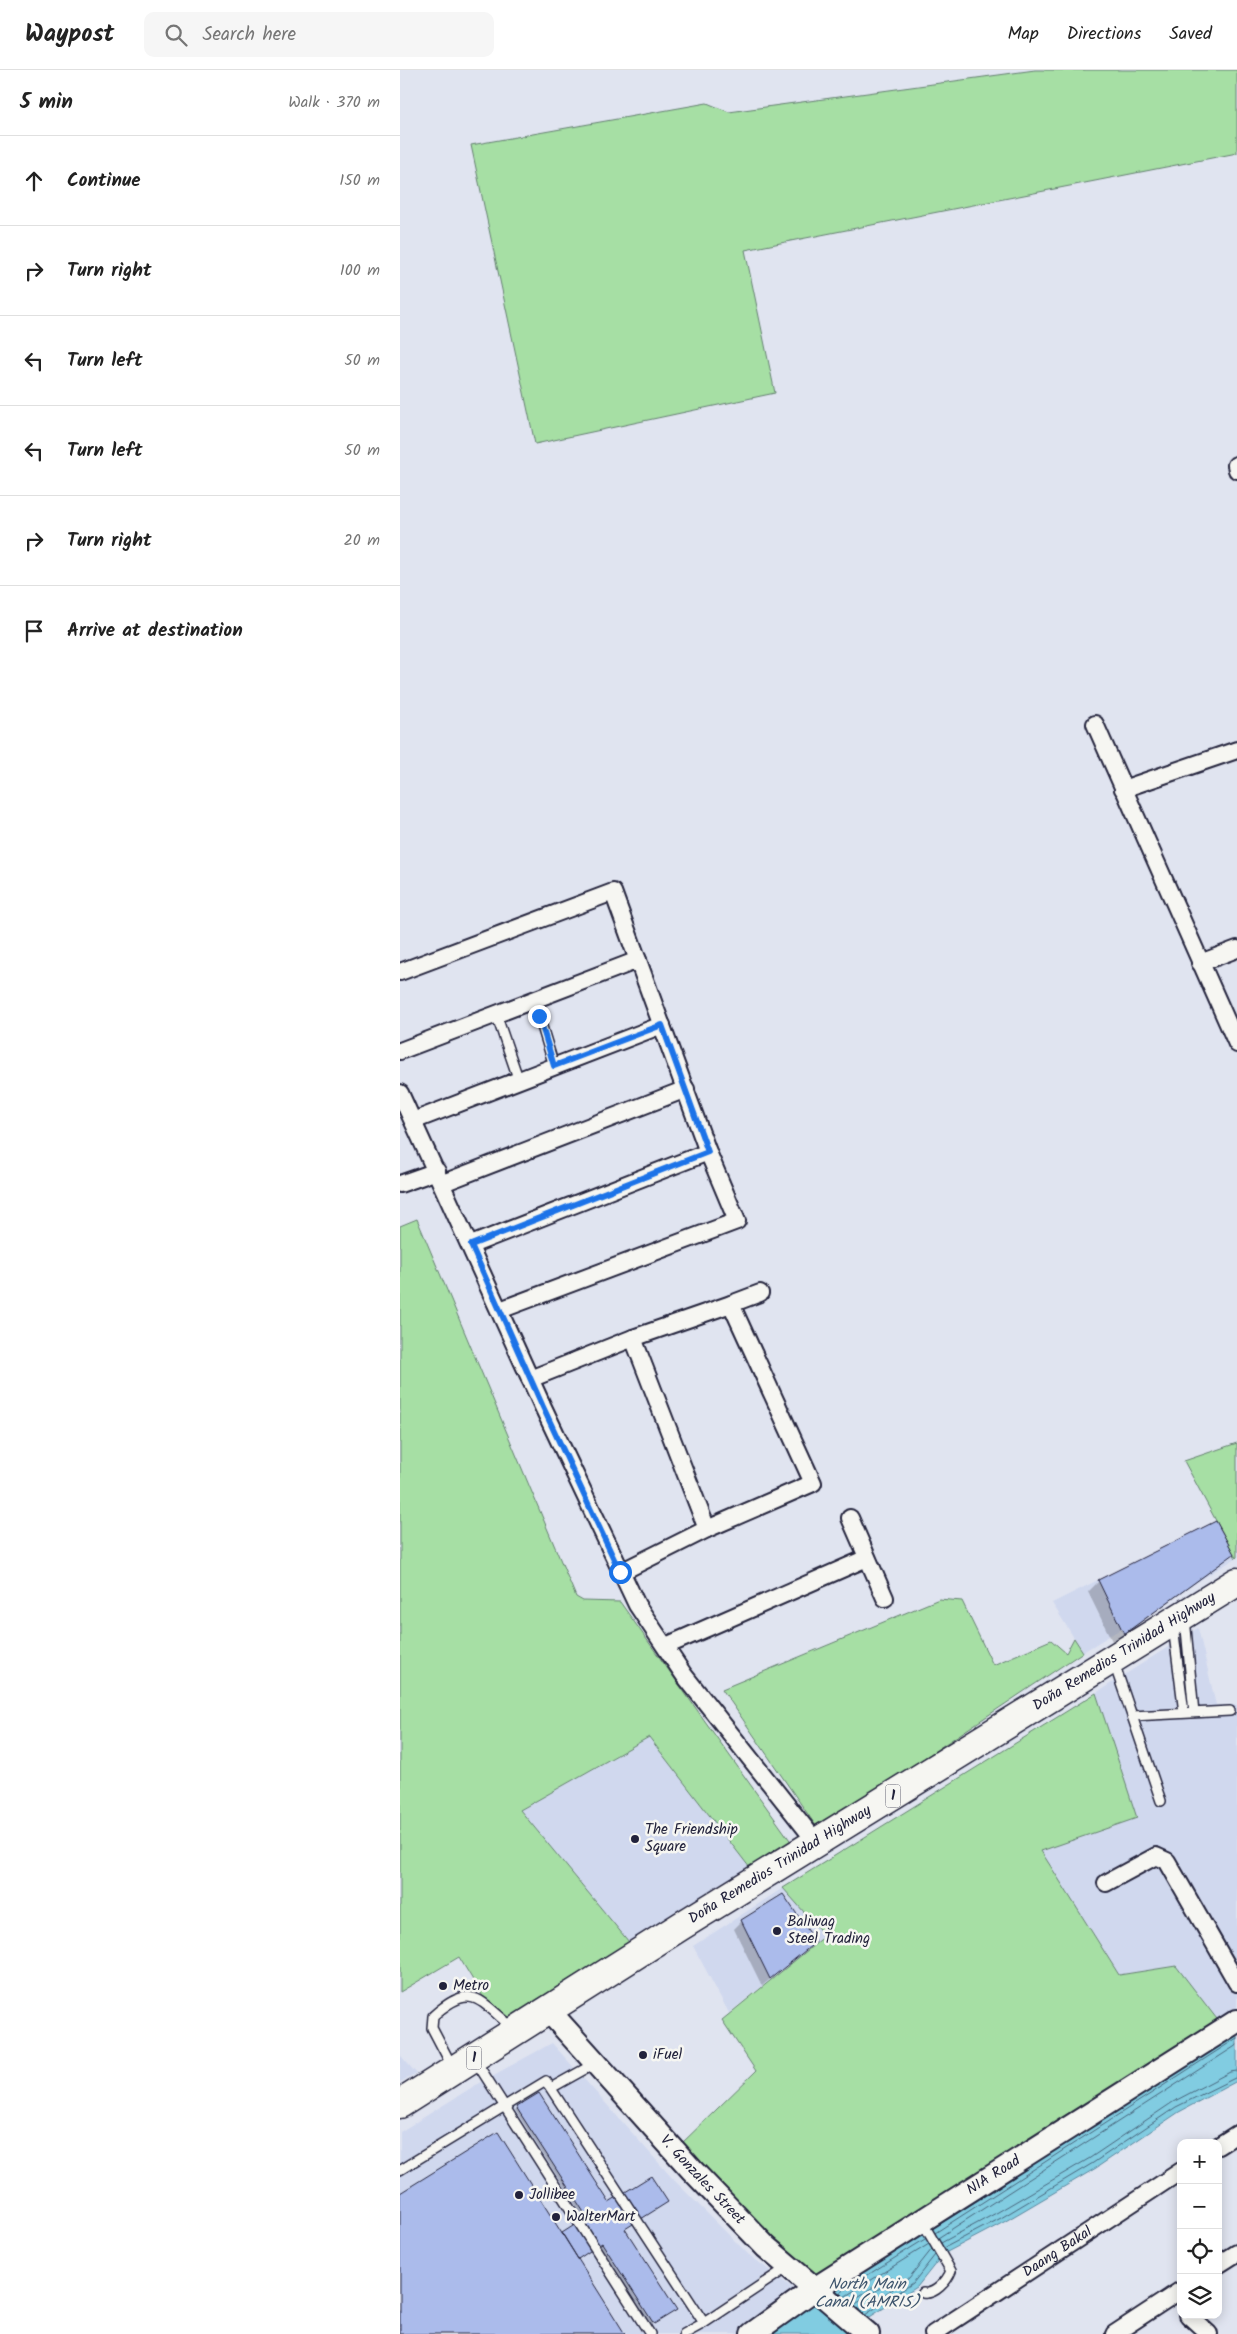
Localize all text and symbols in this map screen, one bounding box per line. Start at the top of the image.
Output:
search box [144,12,494,57]
text: Waypost [25,15,114,54]
text: Search here [202,20,296,50]
text: Map [1007,20,1039,49]
text: Directions [1067,20,1141,49]
text: Saved [1169,20,1212,49]
icon: search [162,21,190,49]
text: 5 min [20,86,73,119]
text: Walk · 370 m [288,90,380,115]
text: Continue [67,166,140,196]
icon: ahead [20,167,48,195]
text: 150 m [339,168,380,193]
text: Turn right [67,256,152,286]
icon: right [20,257,48,285]
text: 100 m [340,258,380,283]
text: Turn left [67,346,142,376]
icon: left [20,347,48,375]
text: 50 m [344,348,380,373]
text: Turn left [67,436,142,466]
icon: left [20,437,48,465]
text: 50 m [344,438,380,463]
text: Turn right [67,526,152,556]
icon: right [20,527,48,555]
text: 20 m [344,528,380,553]
text: Arrive at destination [67,616,243,646]
icon: arrive [20,617,48,645]
route end [528,1005,551,1028]
route start [609,1561,632,1584]
street label: Doña Remedios Trinidad Highway [1028,1585,1221,1717]
road number: 1 [886,1784,900,1808]
street label: Doña Remedios Trinidad Highway [684,1798,877,1931]
place label: The Friendship Square [645,1818,738,1859]
marker: The Friendship Square [629,1833,641,1845]
place label: Baliwag Steel Trading [787,1910,870,1951]
marker: Baliwag Steel Trading [771,1925,783,1937]
place label: Metro [453,1974,489,1998]
marker: Metro [437,1980,449,1992]
place label: iFuel [653,2043,682,2067]
road number: 1 [466,2046,482,2070]
marker: iFuel [637,2049,649,2061]
street label: V. Gonzales Street [654,2129,751,2231]
map controls [1177,2139,1222,2319]
button: + [1177,2139,1222,2184]
street label: NIA Road [962,2149,1026,2202]
place label: Jollibee [529,2183,575,2207]
button: − [1177,2184,1222,2229]
marker: Jollibee [513,2189,525,2201]
place label: WalterMart [566,2205,636,2229]
marker: WalterMart [550,2211,562,2223]
street label: Daang Bakal [1018,2220,1098,2284]
button: locate [1177,2229,1222,2274]
water label: North Main Canal (AMRIS) [815,2272,921,2315]
button: layers [1177,2274,1222,2319]

